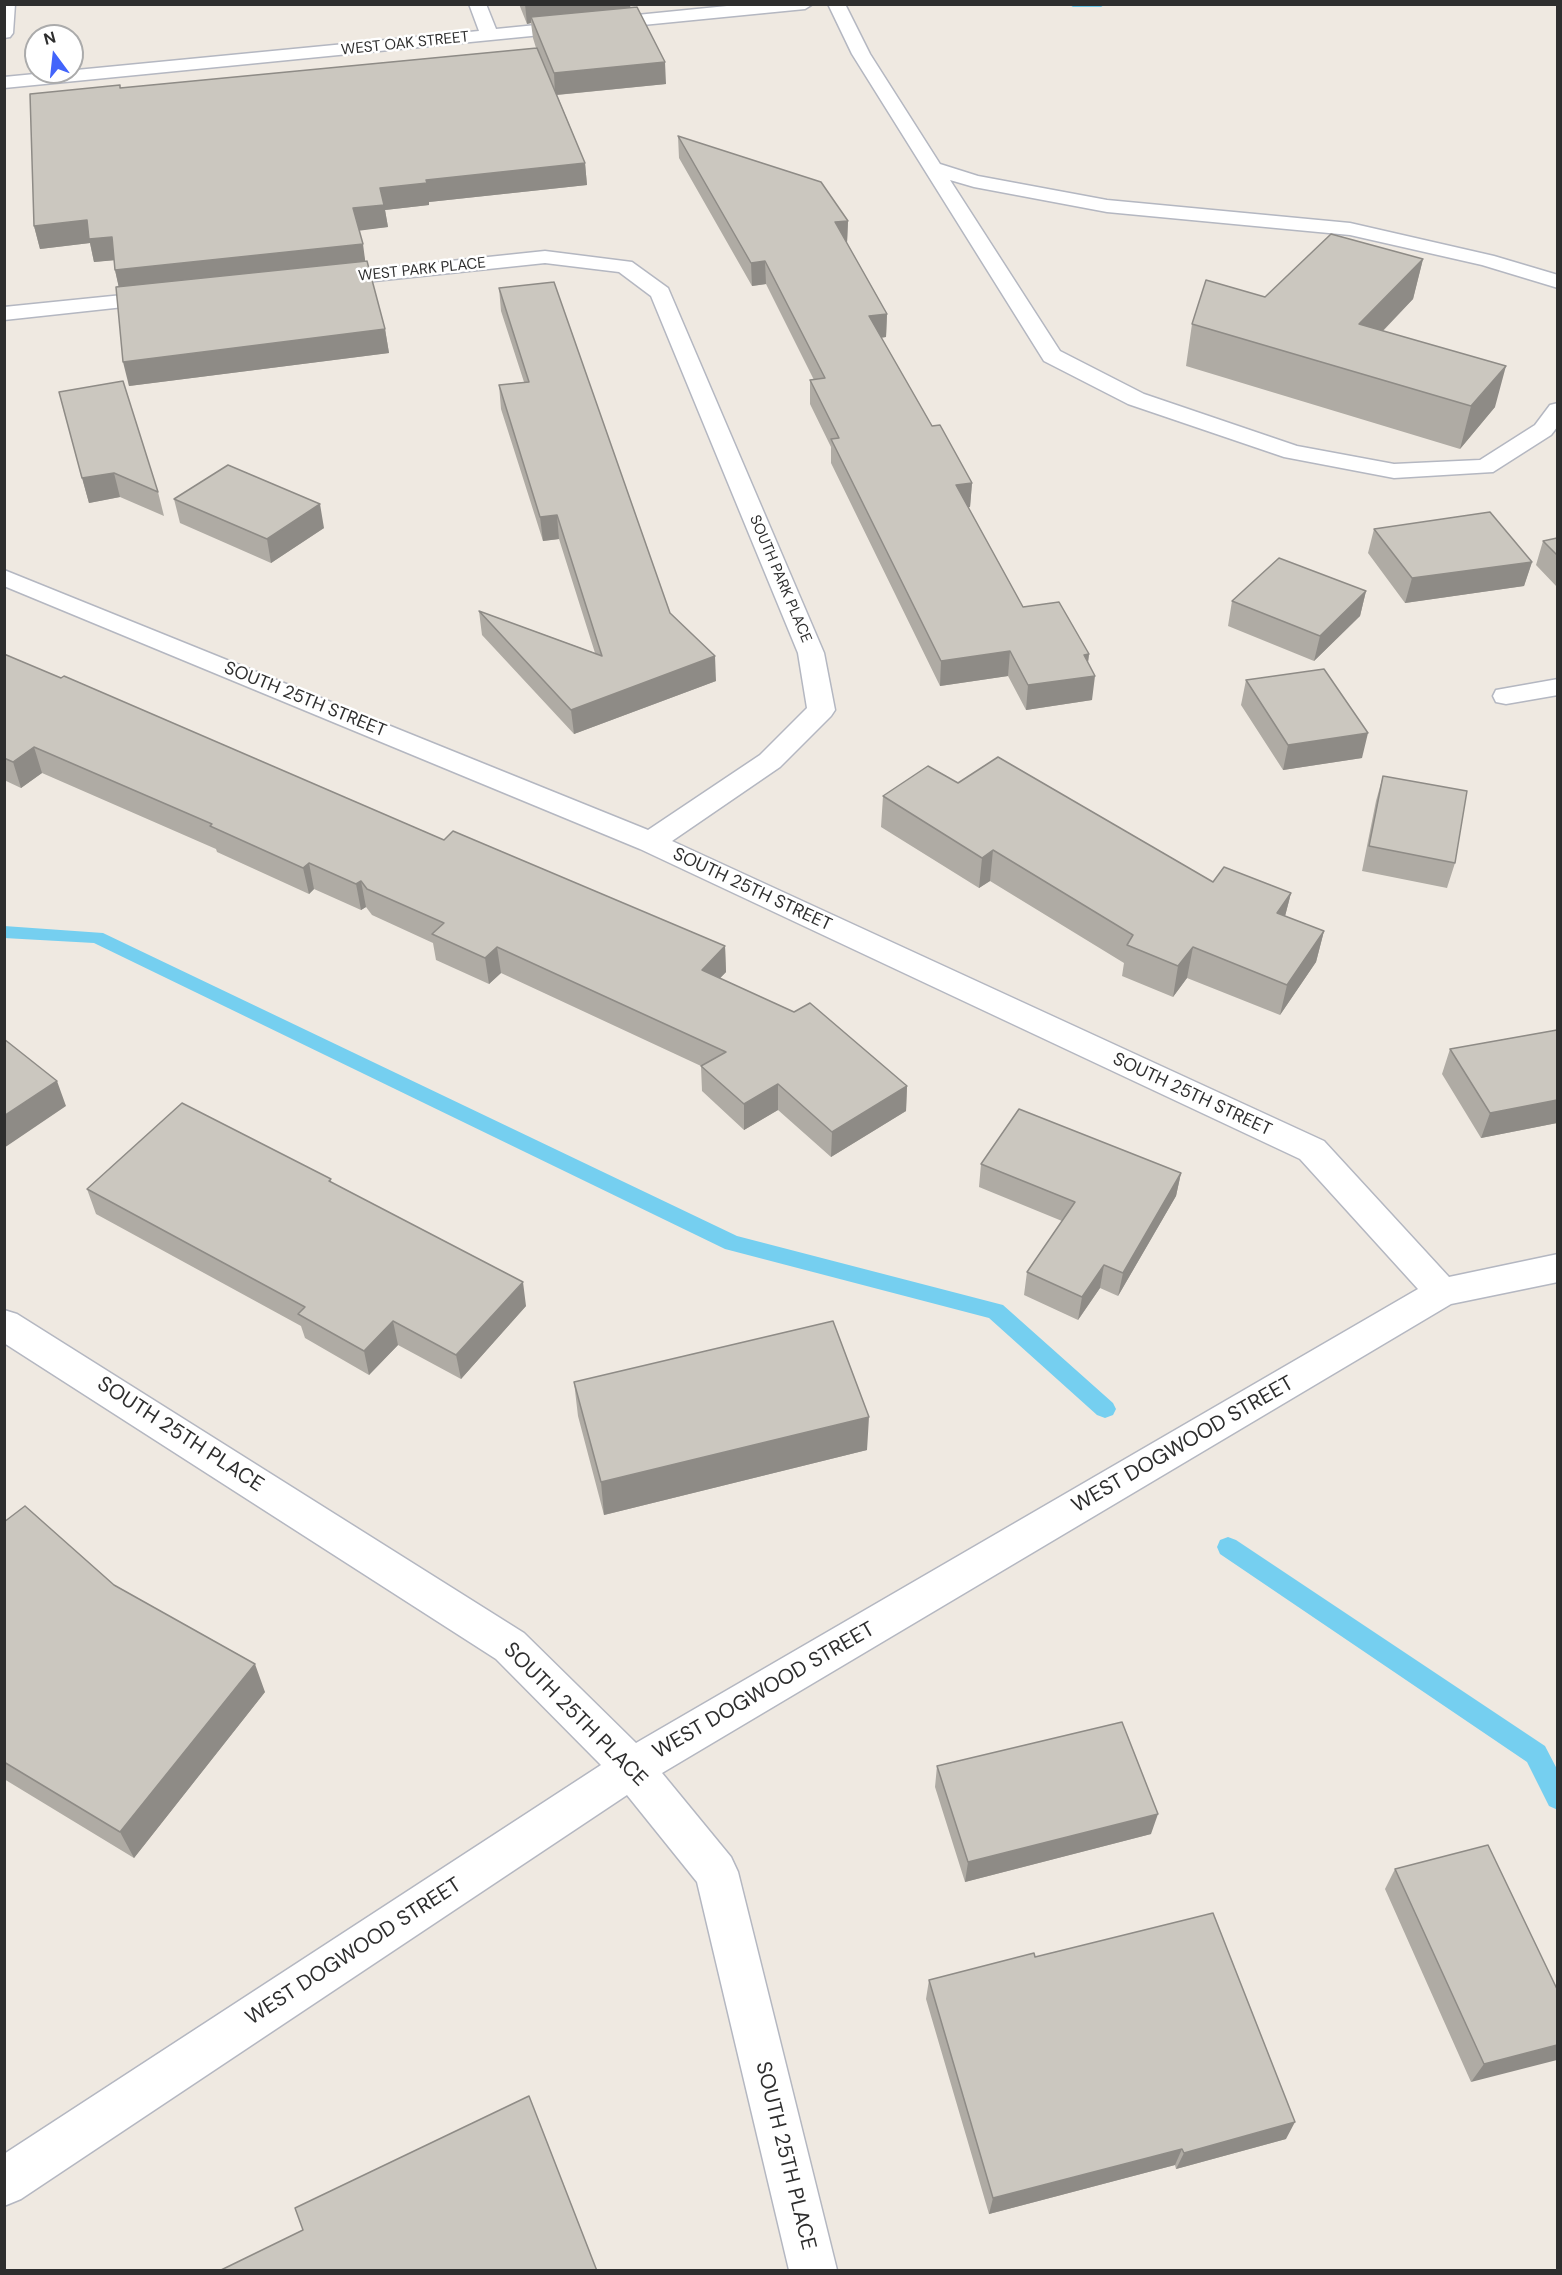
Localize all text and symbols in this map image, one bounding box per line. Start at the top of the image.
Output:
north arrow [24,24,84,84]
text: N [41,26,58,50]
street label: WEST OAK STREET [340,28,470,60]
street label: WEST PARK PLACE [357,254,487,286]
street label: SOUTH PARK PLACE [745,512,815,646]
street label: SOUTH 25TH STREET [221,658,389,742]
street label: SOUTH 25TH STREET [669,844,835,936]
street label: SOUTH 25TH STREET [1109,1049,1275,1141]
street label: WEST DOGWOOD STREET [1068,1371,1298,1519]
street label: SOUTH 25TH PLACE [92,1372,268,1498]
street label: WEST DOGWOOD STREET [649,1617,879,1765]
street label: SOUTH 25TH PLACE [498,1638,652,1792]
street label: WEST DOGWOOD STREET [241,1873,467,2031]
street label: SOUTH 25TH PLACE [749,2059,821,2253]

